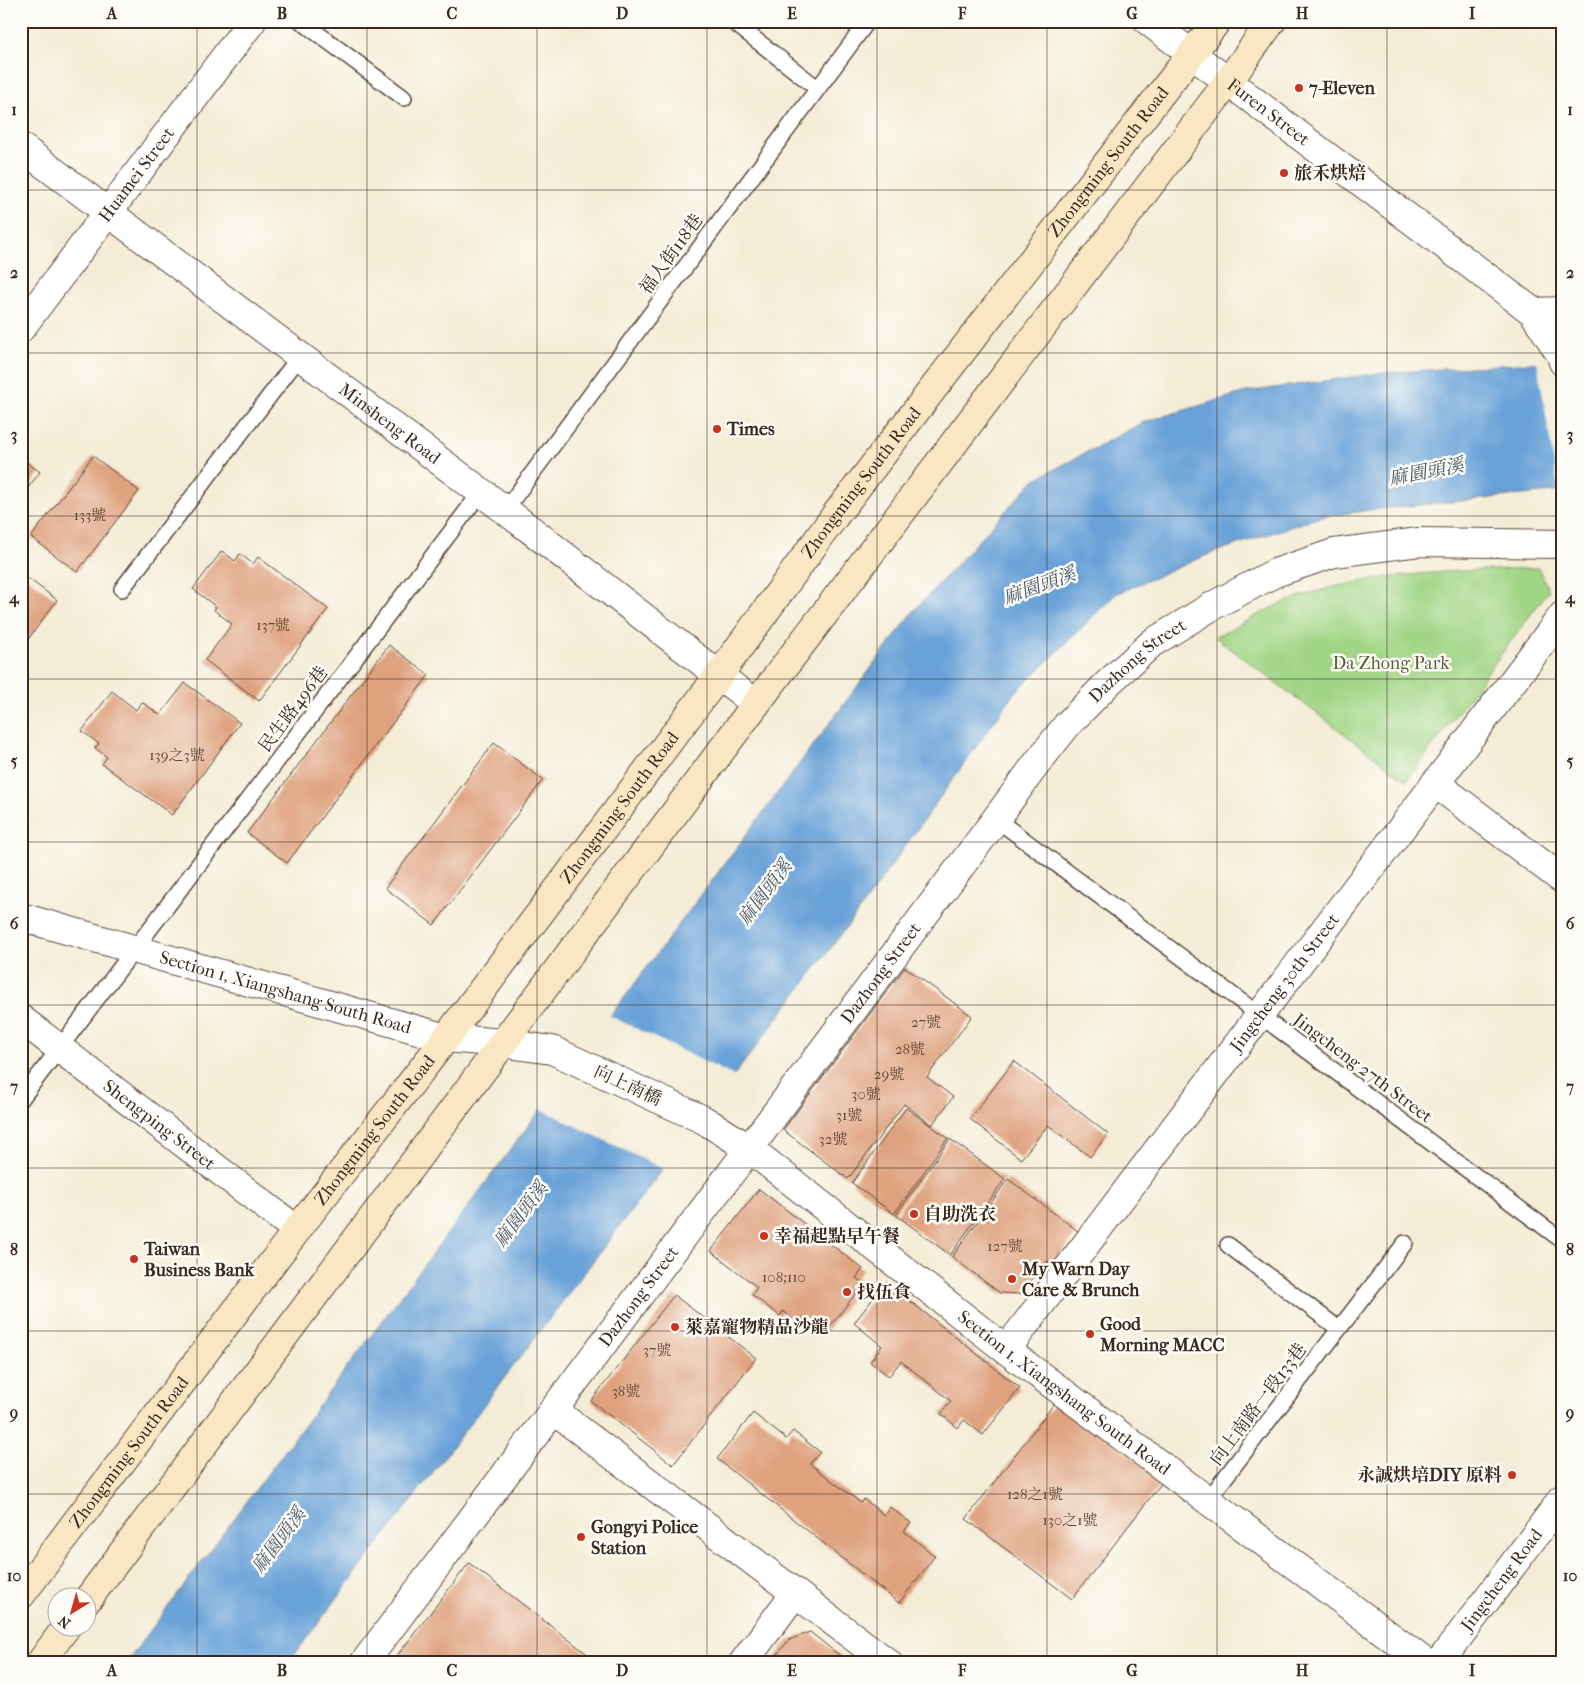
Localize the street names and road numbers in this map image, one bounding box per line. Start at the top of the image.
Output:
street label: Furen Street [1223,74,1314,151]
street label: Zhongming South Road [1044,83,1173,242]
street label: Huamei Street [94,123,180,226]
street label: 福人街118巷 [635,210,707,298]
street label: Minsheng Road [334,379,445,469]
street label: Zhongming South Road [797,403,926,563]
street label: Dazhong Street [1085,614,1191,707]
street label: 民生路496巷 [254,662,332,756]
street label: Zhongming South Road [556,728,684,888]
street label: Jingcheng 30th Street [1225,909,1344,1058]
street label: Dazhong Street [837,918,926,1028]
street label: Section 1, Xiangshang South Road [157,947,414,1039]
street label: Jingcheng 27th Street [1288,1008,1437,1128]
street label: Zhongming South Road [310,1051,440,1210]
street label: 向上南橋 [591,1061,665,1110]
street label: Shengping Street [99,1076,220,1175]
street label: Dazhong Street [594,1242,684,1351]
street label: Section 1, Xiangshang South Road [953,1306,1175,1480]
street label: 向上南路一段133巷 [1206,1339,1311,1469]
street label: Zhongming South Road [65,1372,194,1532]
street label: Jingcheng Road [1455,1525,1547,1637]

